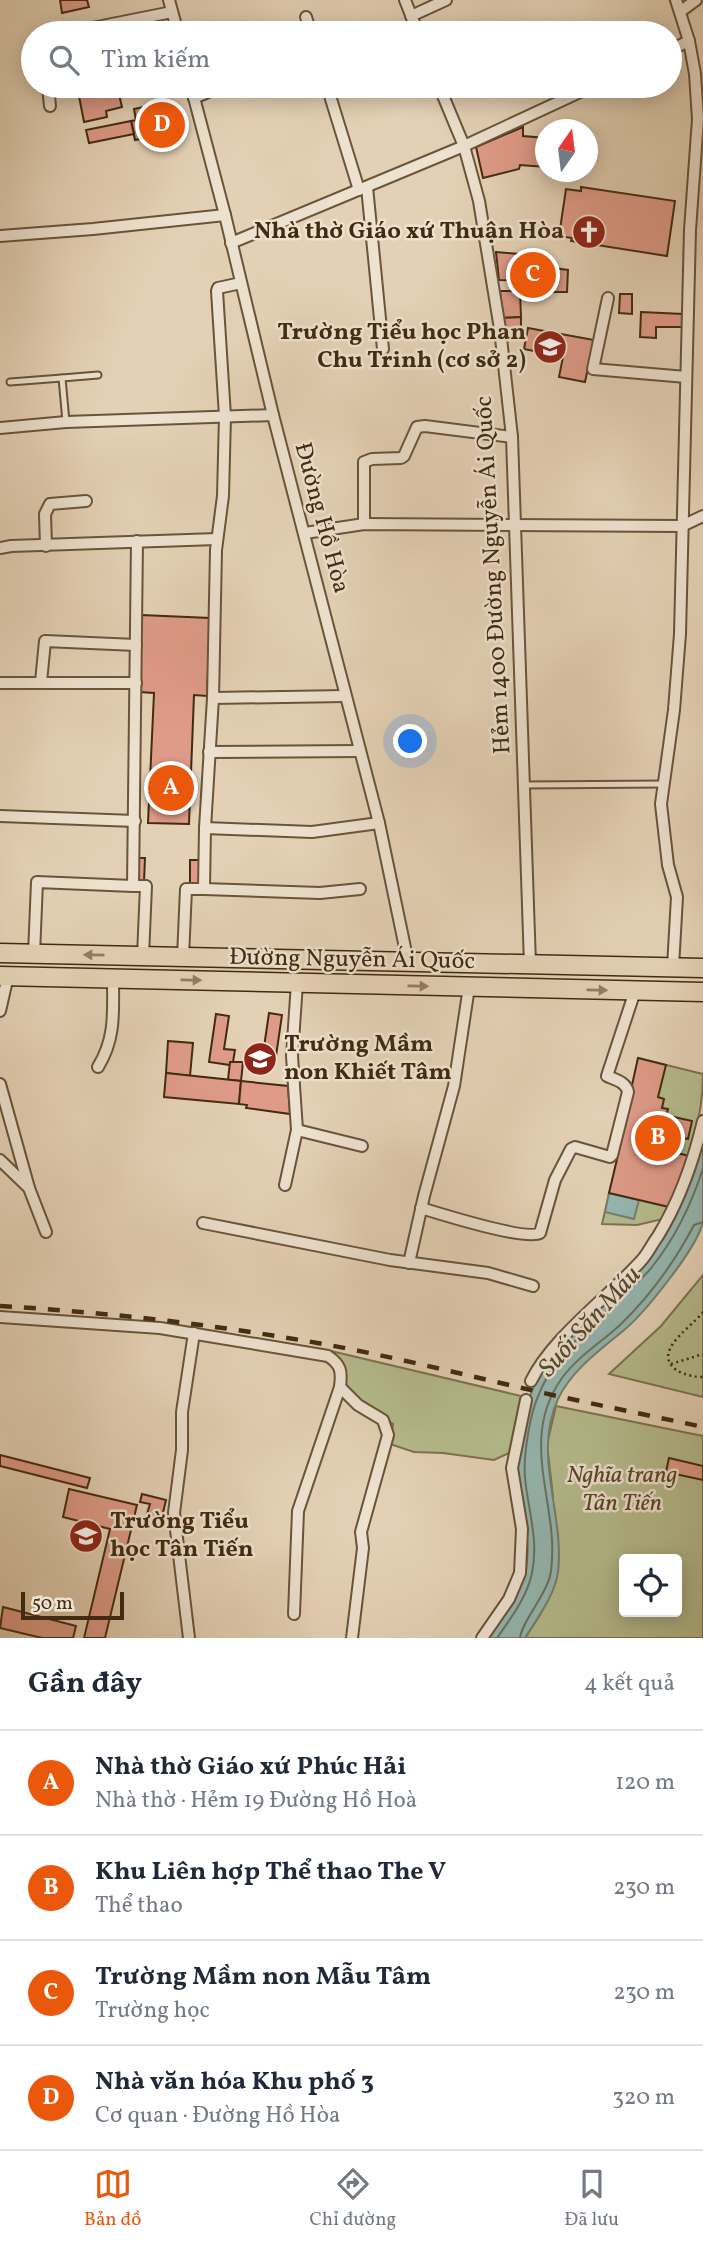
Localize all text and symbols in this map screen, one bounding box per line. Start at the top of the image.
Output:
search box [21,21,682,98]
icon: search [45,41,83,79]
text: Tìm kiếm [101,42,210,78]
pin: D [139,99,185,151]
north arrow [535,119,598,182]
church icon: Nhà thờ Giáo xứ Thuận Hòa [570,213,608,251]
place label: Nhà thờ Giáo xứ Thuận Hòa [254,215,564,249]
pin: C [510,249,556,301]
place label: Trường Tiểu học Phan Chu Trinh (cơ sở 2) [277,316,526,378]
school or university icon: Trường Tiểu học Phan Chu Trinh (cơ sở 2) [531,328,569,366]
street label: Hẻm 1400 Đường Nguyễn Ái Quốc [468,395,520,755]
street label: Đường Hồ Hòa [285,439,357,597]
your location [393,724,427,758]
pin: A [148,762,194,814]
street label: Đường Nguyễn Ái Quốc [229,941,475,979]
one-way arrow [83,950,105,961]
one-way arrow [180,975,202,986]
one-way arrow [407,980,429,991]
one-way arrow [587,984,609,996]
place label: Trường Mầm non Khiết Tâm [284,1028,452,1090]
school or university icon: Trường Mầm non Khiết Tâm [241,1040,279,1078]
pin: B [635,1112,681,1164]
water label: Suối Săn Máu [530,1259,650,1385]
park label: Nghĩa trang Tân Tiến [567,1459,678,1521]
place label: Trường Tiểu học Tân Tiến [110,1505,254,1567]
school or university icon: Trường Tiểu học Tân Tiến [67,1517,105,1555]
map controls [619,1554,682,1617]
button: locate [619,1554,682,1617]
scale bar [21,1589,124,1621]
text: 50 m [32,1591,73,1617]
text: Gần đây [28,1663,142,1705]
text: 4 kết quả [584,1668,675,1700]
text: Nhà thờ Giáo xứ Phúc Hải [95,1749,407,1785]
text: A [43,1767,59,1799]
text: 120 m [615,1767,675,1799]
text: Nhà thờ · Hẻm 19 Đường Hồ Hoà [95,1785,417,1817]
text: Khu Liên hợp Thể thao The V [95,1854,446,1890]
text: B [43,1872,59,1904]
text: 230 m [613,1872,675,1904]
text: Thể thao [95,1890,183,1922]
text: Trường Mầm non Mẫu Tâm [95,1959,431,1995]
text: C [44,1977,58,2009]
text: 230 m [613,1977,675,2009]
text: Trường học [95,1995,210,2027]
text: Nhà văn hóa Khu phố 3 [95,2064,374,2100]
text: D [43,2082,59,2114]
text: 320 m [612,2082,675,2114]
text: Cơ quan · Đường Hồ Hòa [95,2100,340,2132]
tab: Bản đồ [84,2165,141,2233]
tab: Chỉ đường [309,2165,396,2233]
tab: Đã lưu [564,2165,619,2233]

